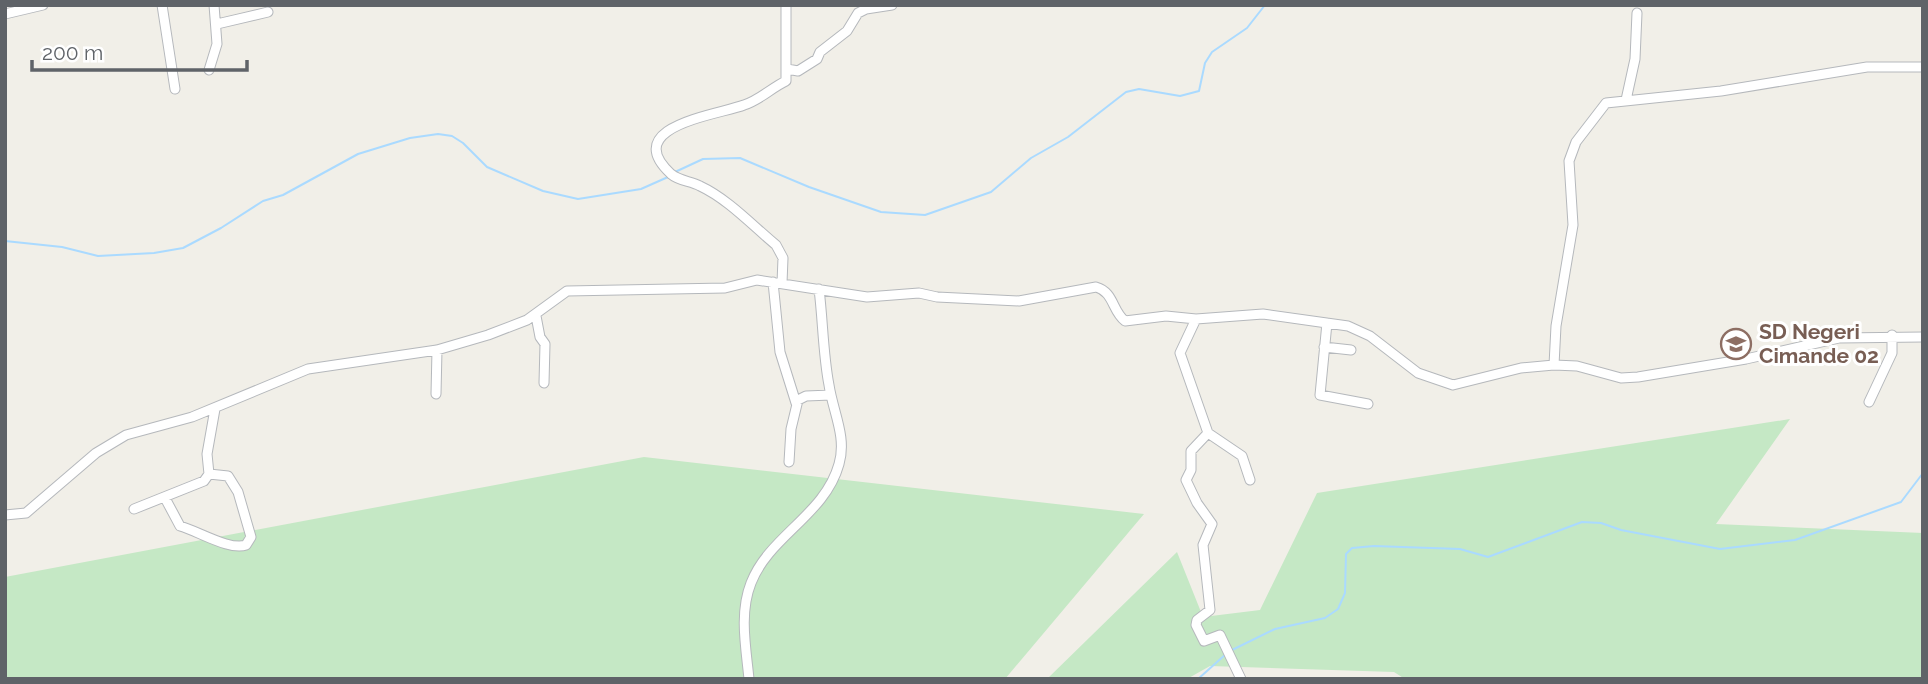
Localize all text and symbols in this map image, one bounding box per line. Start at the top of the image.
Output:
scale bar [32,28,247,72]
text: 200 m [42,40,103,65]
place label: SD Negeri Cimande 02 [1759,319,1879,368]
school or university icon: SD Negeri Cimande 02 [1719,327,1753,361]

